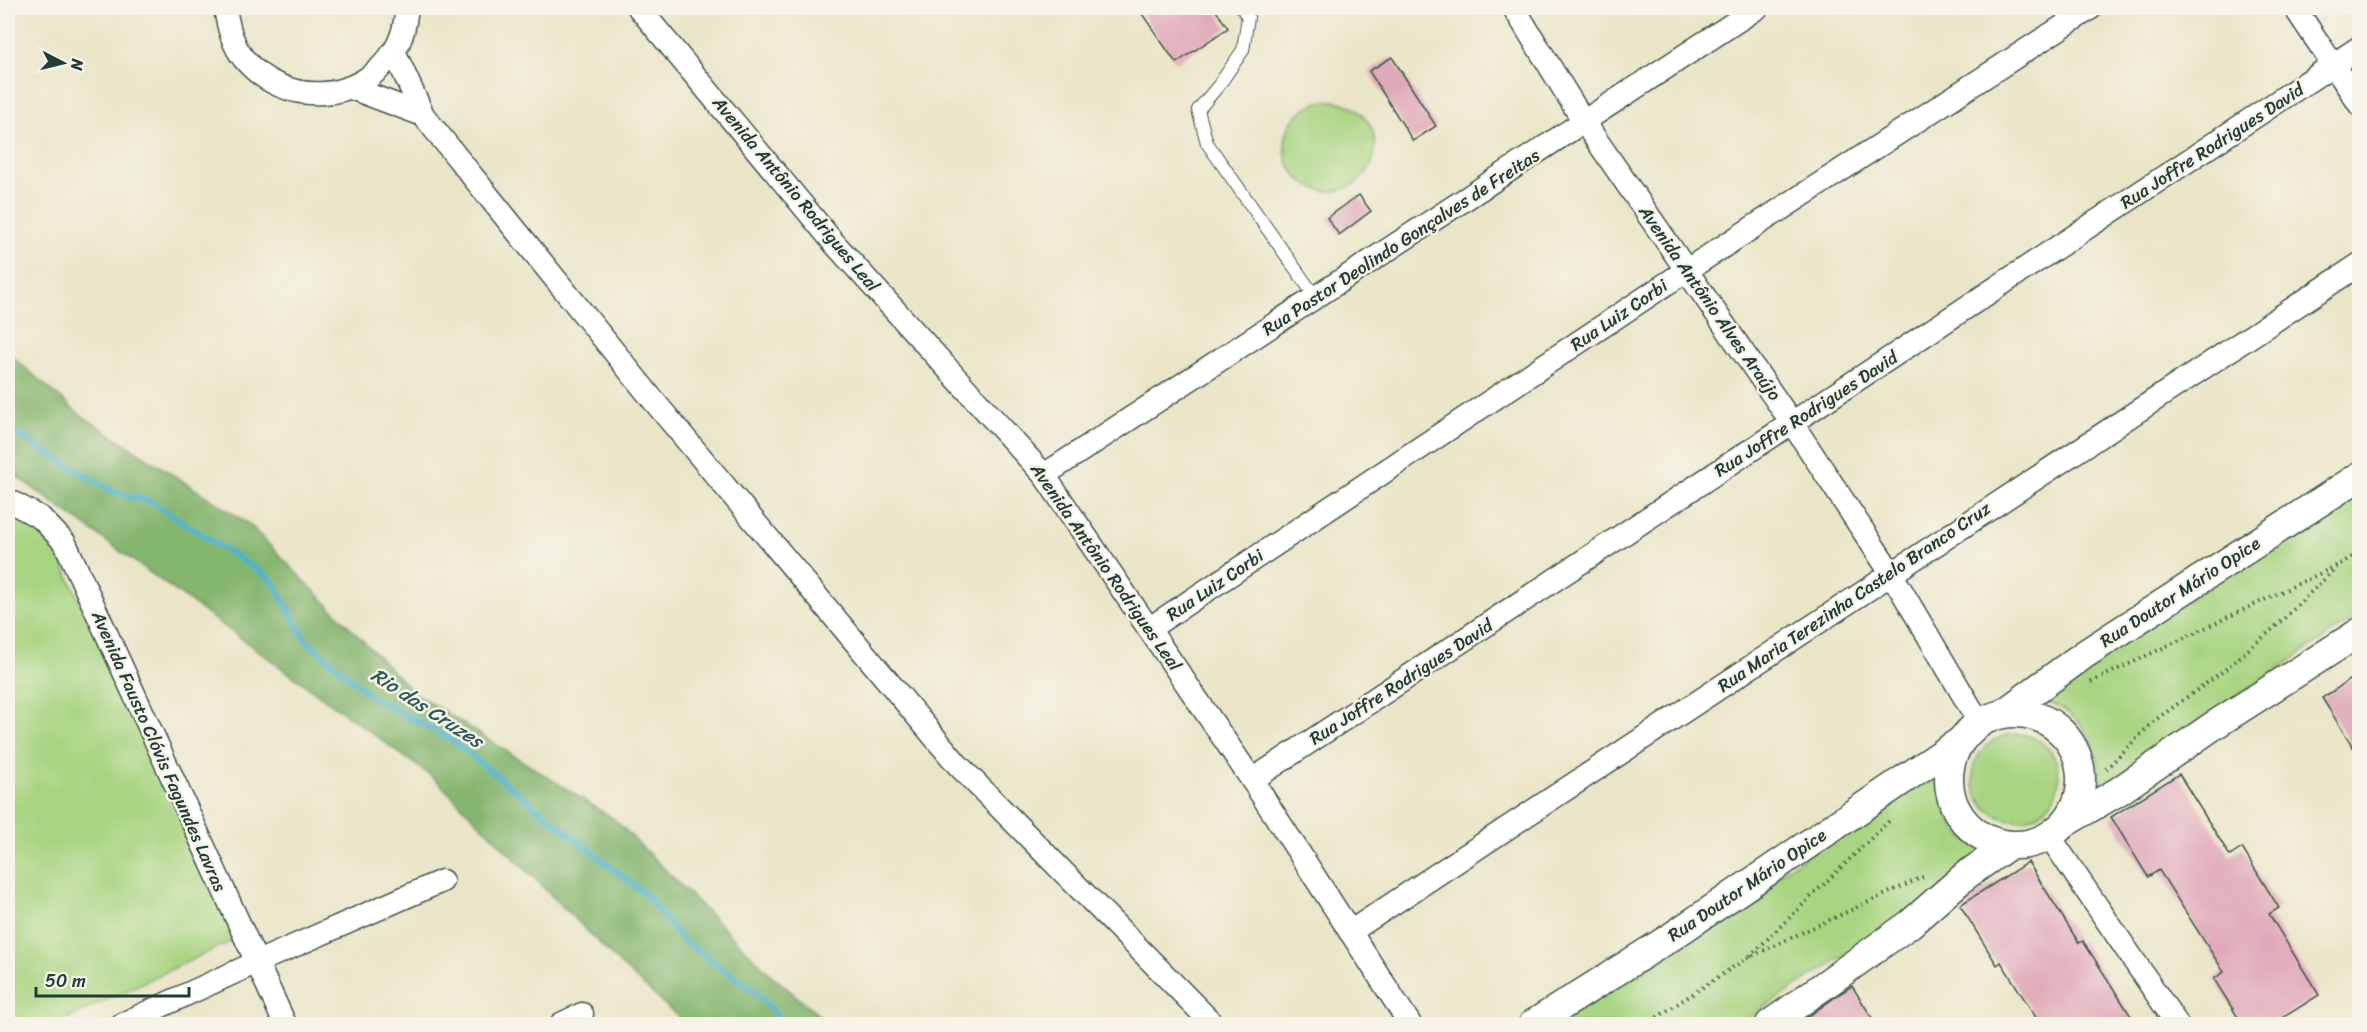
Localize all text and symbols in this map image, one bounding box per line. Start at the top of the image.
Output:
north arrow [33,33,93,93]
text: N [62,57,93,73]
street label: Rua Joffre Rodrigues David [2113,73,2312,218]
street label: Avenida Antônio Rodrigues Leal [703,88,889,300]
street label: Rua Pastor Deolindo Gonçalves de Freitas [1255,139,1547,344]
street label: Avenida Antônio Alves Araújo [1629,197,1790,408]
street label: Rua Luiz Corbi [1563,270,1675,360]
street label: Rua Joffre Rodrigues David [1707,341,1906,486]
street label: Avenida Antônio Rodrigues Leal [1021,455,1191,679]
street label: Rua Maria Terezinha Castelo Branco Cruz [1711,493,1998,701]
street label: Rua Doutor Mário Opice [2093,528,2267,656]
street label: Rua Luiz Corbi [1159,540,1271,630]
street label: Avenida Fausto Clóvis Fagundes Lavras [82,604,236,897]
street label: Rua Joffre Rodrigues David [1302,609,1501,754]
water label: Rio das Cruzes [364,658,493,759]
street label: Rua Doutor Mário Opice [1661,819,1833,950]
scale bar [36,960,189,998]
text: 50 m [45,965,86,997]

